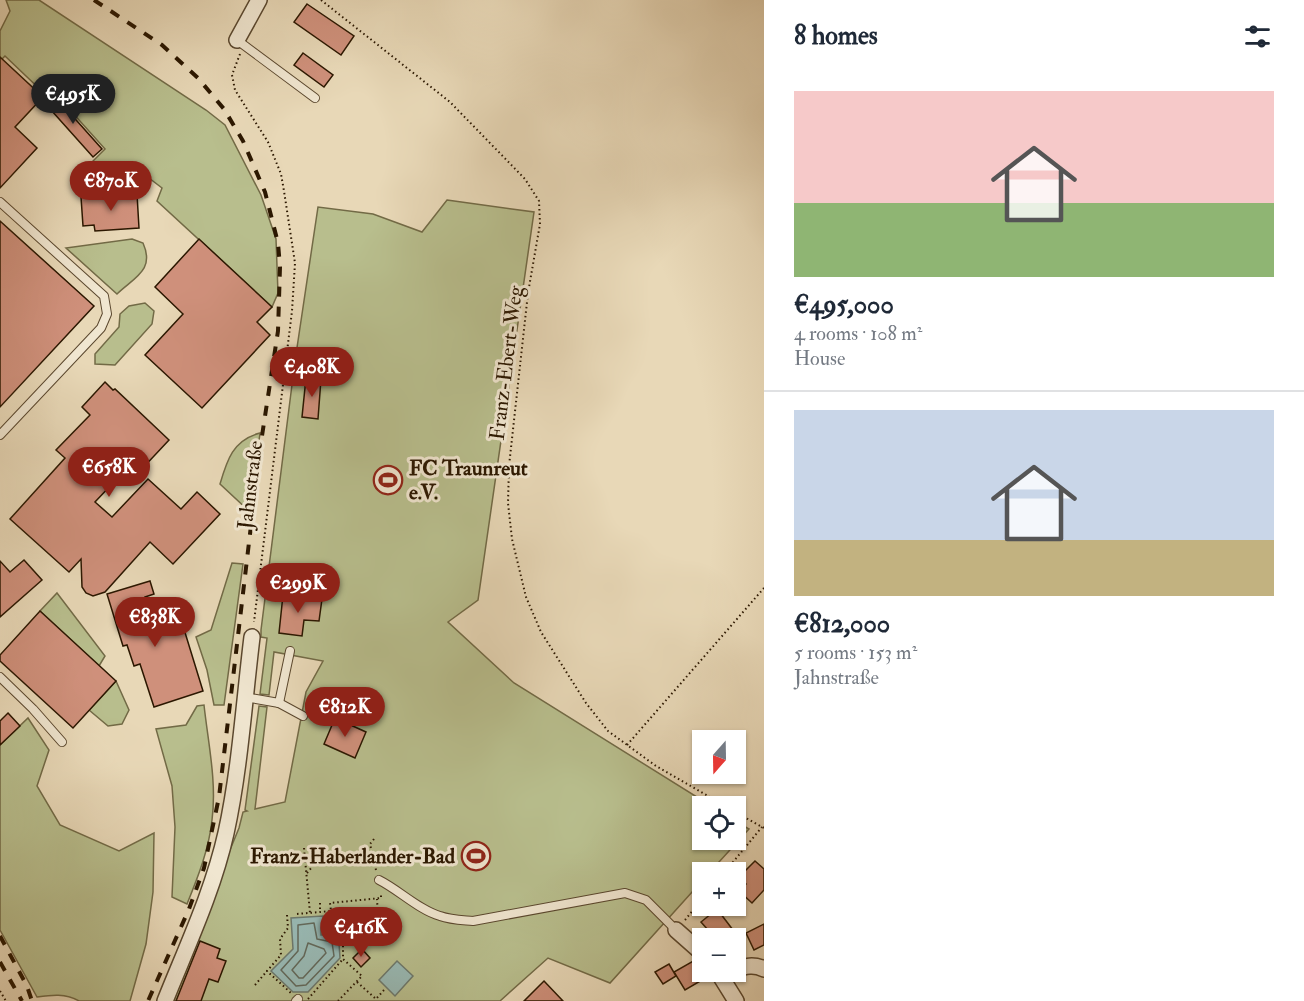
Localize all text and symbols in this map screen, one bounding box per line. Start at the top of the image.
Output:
text: 8 homes [794,20,878,52]
icon: filters [1241,20,1274,53]
pin: €495K [31,74,115,125]
text: €495K [45,81,101,106]
icon: home [980,130,1088,238]
pin: €870K [69,161,153,212]
text: €870K [84,168,138,193]
street label: Franz-Ebert-Weg [484,284,529,442]
text: €495,000 [794,289,894,321]
text: 4 rooms · 108 m² [794,321,922,346]
text: House [794,346,845,371]
pin: €408K [270,347,354,398]
text: €408K [284,354,340,379]
street label: Jahnstraße [232,439,269,532]
pin: €658K [67,447,151,498]
icon: home [980,449,1088,557]
text: €658K [82,454,136,479]
place label: FC Traunreut e.V. [409,455,528,506]
sports icon: FC Traunreut e.V. [372,464,404,496]
pin: €299K [256,563,340,614]
text: €299K [270,570,326,595]
pin: €838K [113,597,197,648]
text: €838K [129,604,181,629]
text: €812,000 [794,608,890,640]
text: 5 rooms · 153 m² [794,640,917,665]
text: Jahnstraße [794,665,879,690]
pin: €812K [303,687,387,738]
text: €812K [319,694,371,719]
north arrow [692,730,746,784]
map controls [692,730,746,982]
button: locate [692,796,746,850]
sports icon: Franz-Haberlander-Bad [460,840,492,872]
place label: Franz-Haberlander-Bad [250,843,456,870]
button: + [692,862,746,916]
pin: €416K [319,907,403,958]
text: €416K [334,914,388,939]
button: − [692,928,746,982]

